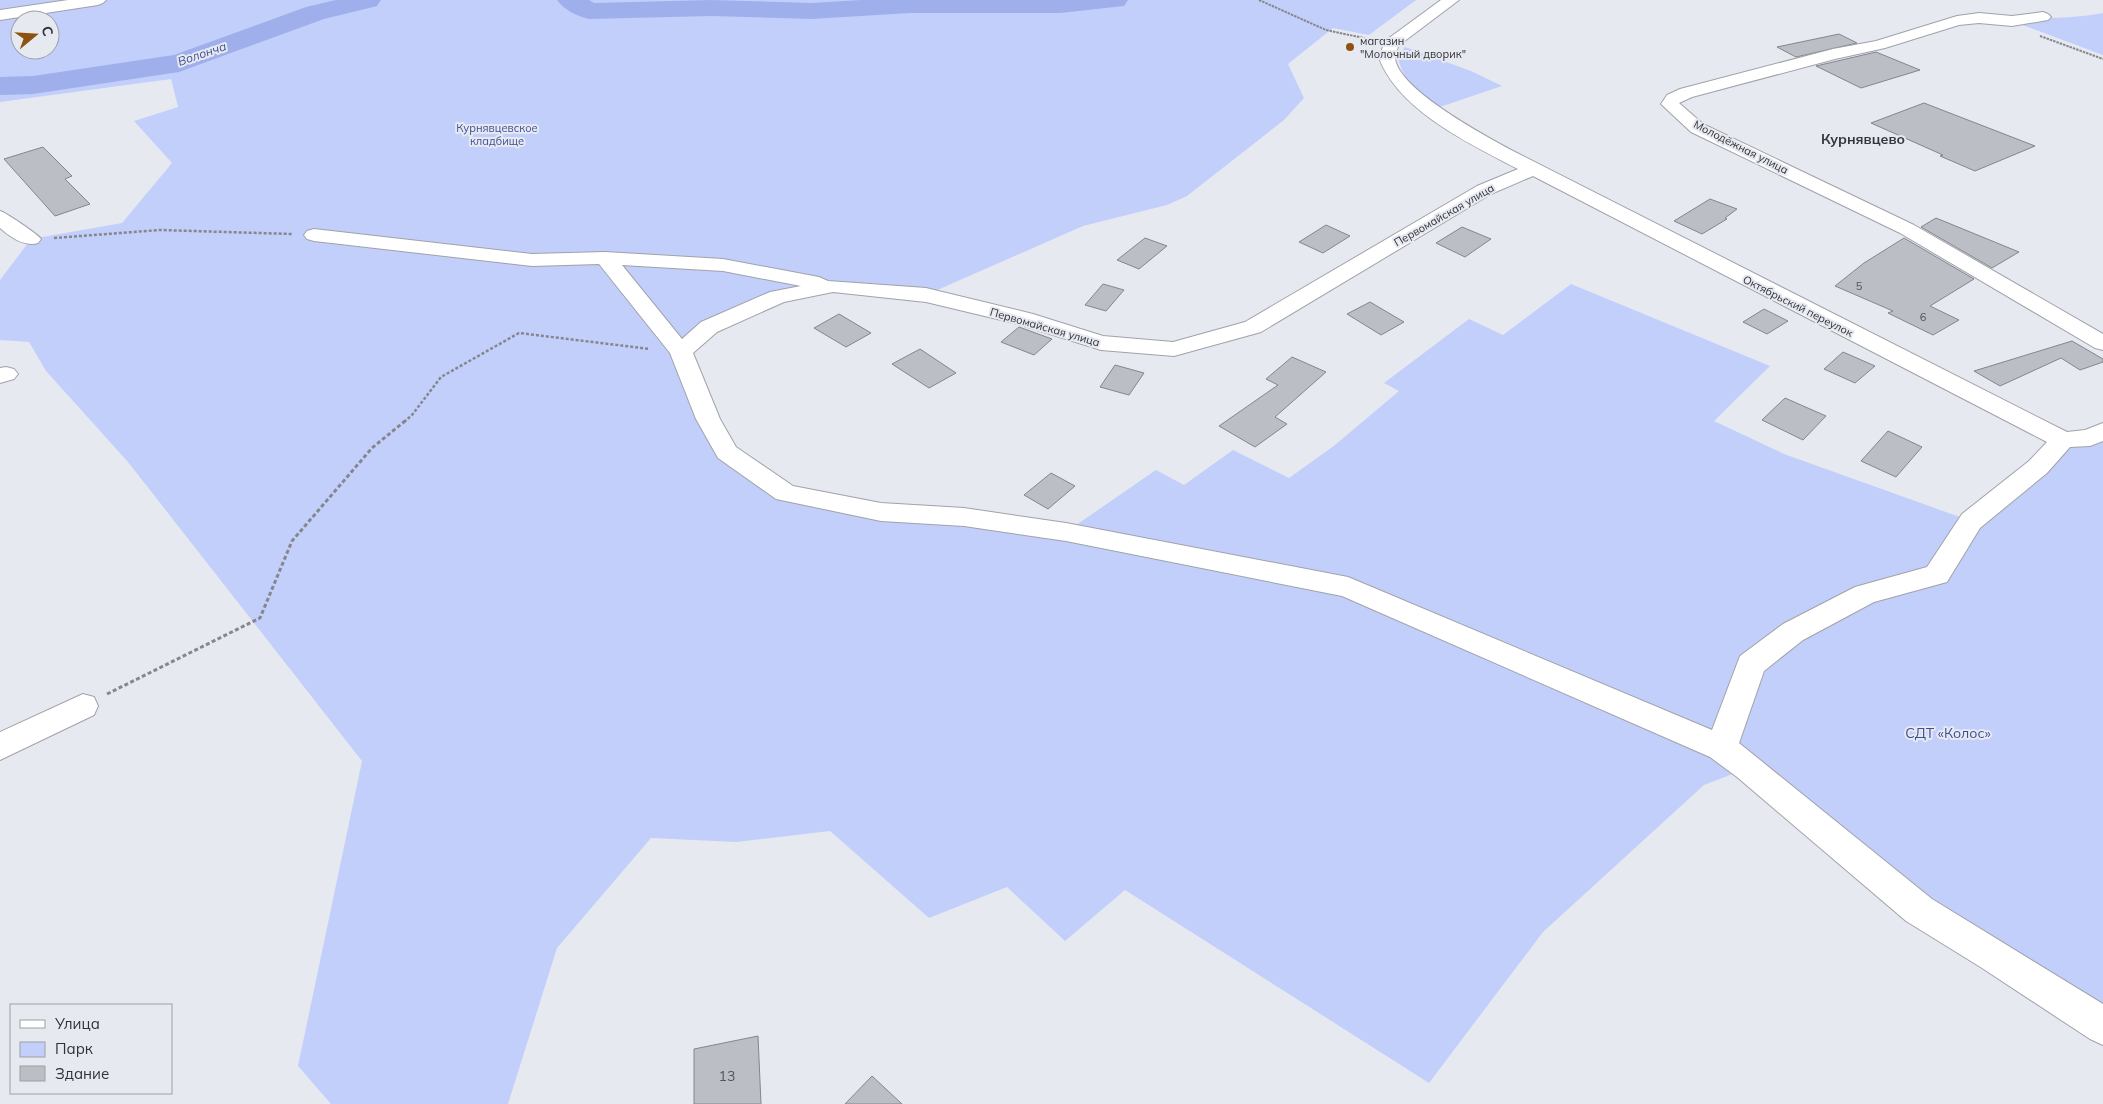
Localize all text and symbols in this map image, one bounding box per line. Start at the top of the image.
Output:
north arrow [10,10,60,60]
text: С [37,24,57,38]
place label: магазин "Молочный дворик" [1360,34,1466,61]
water label: Волонча [176,38,228,69]
marker: магазин "Молочный дворик" [1344,41,1356,53]
street label: Молодёжная улица [1691,117,1791,177]
park label: Курнявцевское кладбище [456,121,538,148]
district label: Курнявцево [1821,130,1905,148]
street label: Первомайская улица [1391,181,1497,249]
street label: Октябрьский переулок [1741,272,1856,340]
house number: 5 [1856,279,1863,293]
street label: Первомайская улица [988,305,1102,349]
house number: 6 [1920,310,1927,324]
park label: СДТ «Колос» [1905,724,1991,742]
legend [10,1004,172,1094]
text: Улица [54,1014,100,1033]
text: Парк [55,1039,94,1058]
text: Здание [55,1064,109,1083]
house number: 13 [719,1067,735,1085]

